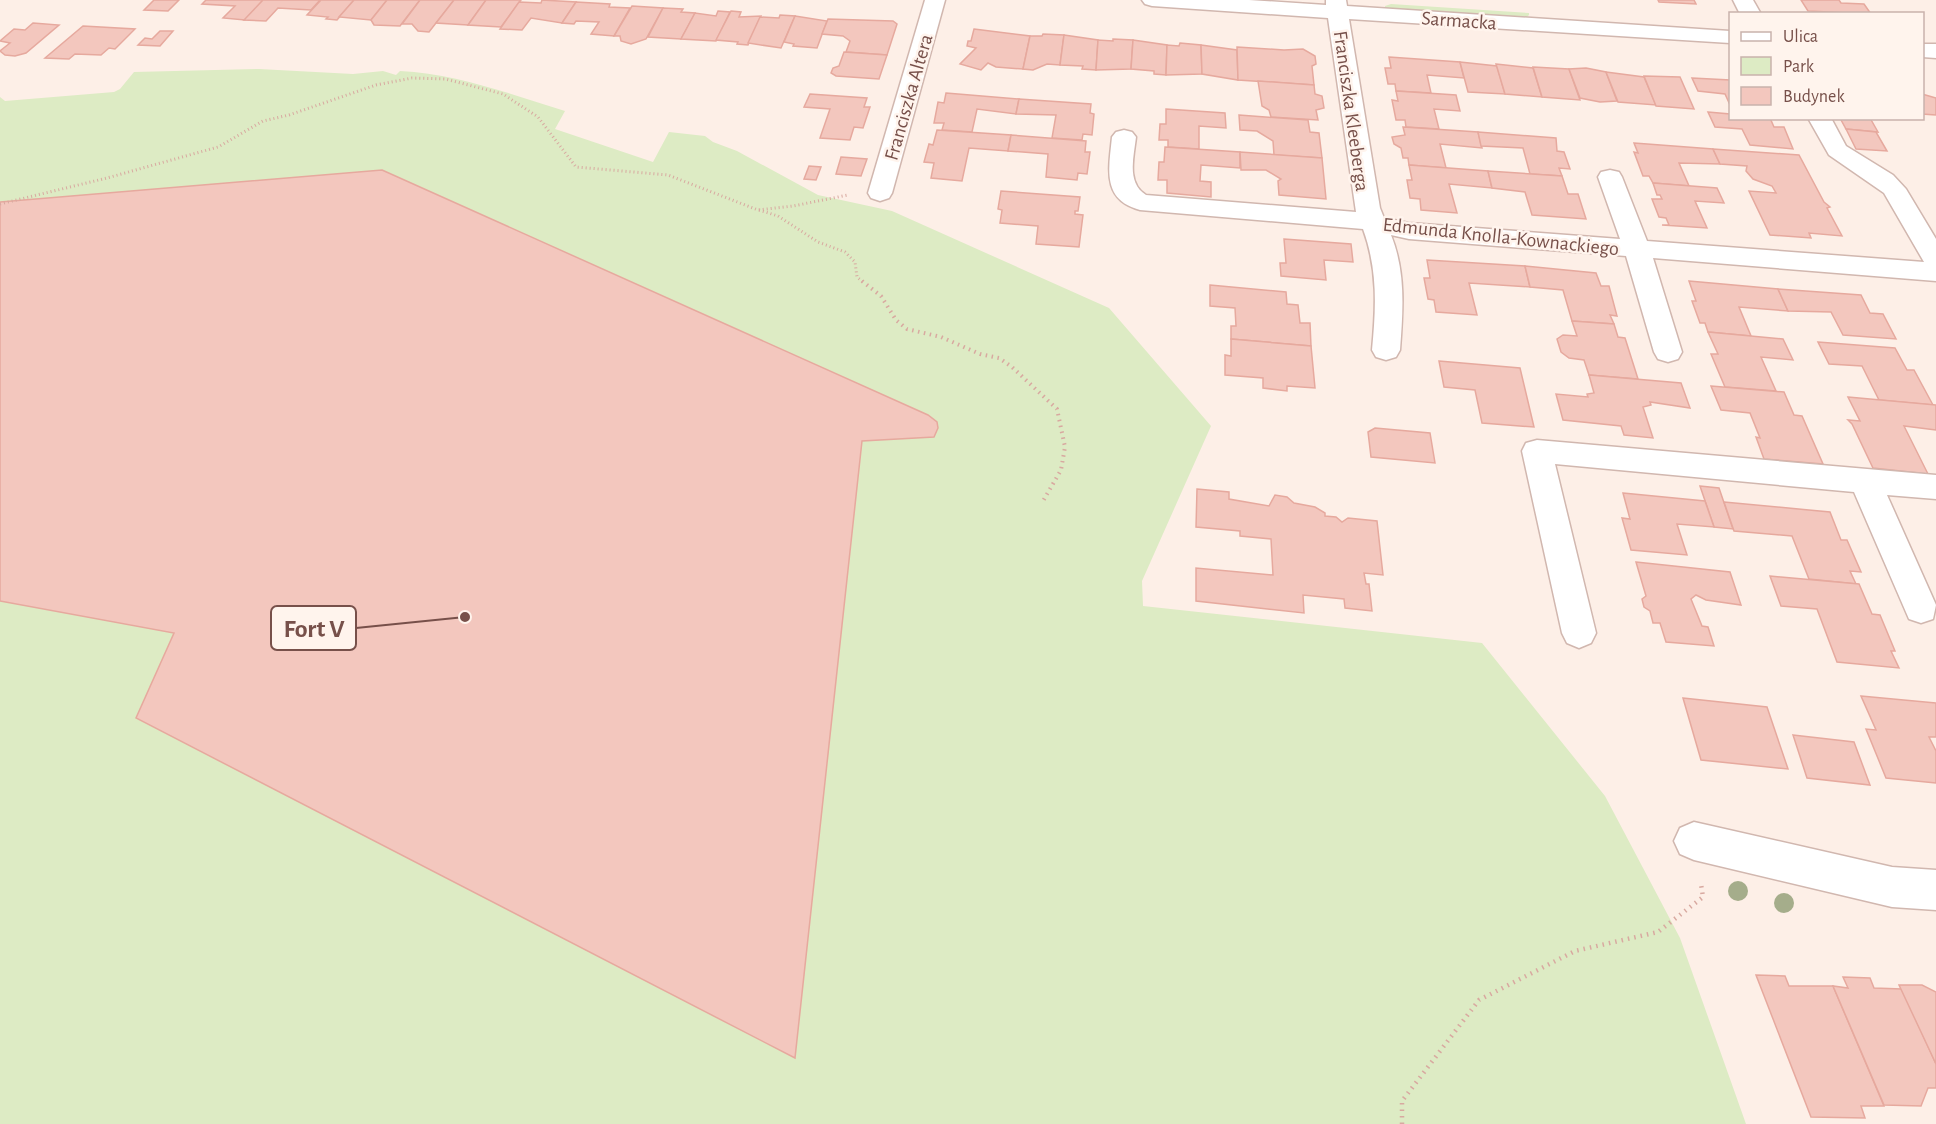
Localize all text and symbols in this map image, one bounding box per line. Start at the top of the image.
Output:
street label: Sarmacka [1421,8,1497,34]
legend [1729,12,1924,120]
text: Ulica [1783,28,1818,46]
street label: Franciszka Kleeberga [1330,30,1372,193]
street label: Franciszka Altera [881,32,937,163]
text: Park [1783,58,1815,76]
text: Budynek [1783,88,1845,106]
street label: Edmunda Knolla-Kownackiego [1382,215,1620,259]
callout: Fort V [271,606,356,650]
text: Fort V [284,616,345,642]

